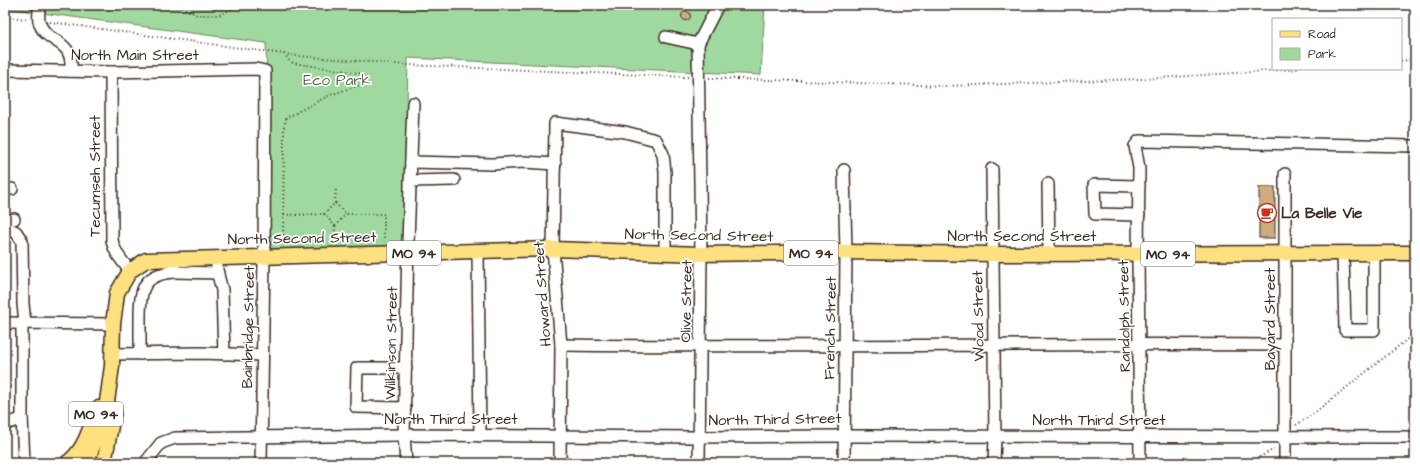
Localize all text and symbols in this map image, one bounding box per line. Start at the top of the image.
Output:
legend [1272,18,1402,70]
text: Road [1308,26,1336,43]
street label: North Main Street [71,45,199,66]
text: Park [1308,46,1336,63]
park label: Eco Park [303,70,371,91]
street label: Tecumseh Street [85,115,106,237]
cafe icon: La Belle Vie [1256,202,1278,224]
place label: La Belle Vie [1281,203,1362,224]
street label: North Second Street [624,224,774,247]
street label: North Second Street [948,226,1096,247]
street label: North Second Street [227,227,377,250]
road number: MO 94 [387,241,441,265]
street label: Howard Street [528,241,557,347]
road number: MO 94 [784,241,838,265]
road number: MO 94 [1141,242,1195,266]
street label: Olive Street [675,259,698,343]
street label: Randolph Street [1113,260,1136,372]
street label: Bainbridge Street [237,265,261,389]
street label: Bayard Street [1260,268,1282,370]
street label: Wood Street [967,270,990,362]
street label: French Street [819,276,842,380]
street label: Wilkinson Street [380,286,403,400]
road number: MO 94 [69,402,123,426]
street label: North Third Street [708,408,842,431]
street label: North Third Street [385,409,517,430]
street label: North Third Street [1033,410,1165,431]

